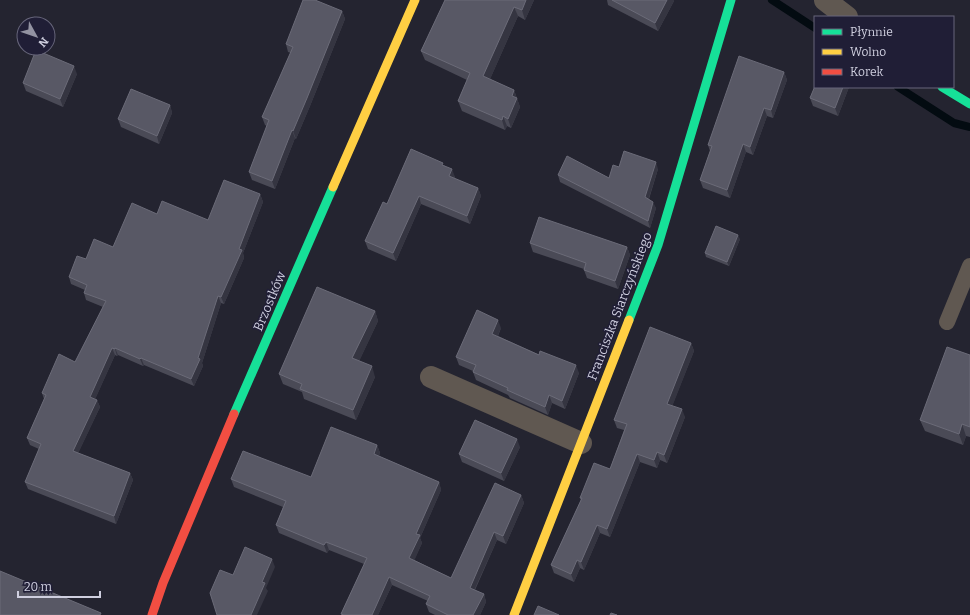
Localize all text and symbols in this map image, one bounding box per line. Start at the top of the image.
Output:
north arrow [16,16,56,56]
legend [814,16,954,88]
text: Płynnie [850,25,893,39]
text: N [35,35,51,50]
text: Wolno [850,45,886,59]
text: Korek [850,65,883,79]
street label: Franciszka Siarczyńskiego [584,230,655,382]
street label: Brzostków [250,269,289,333]
scale bar [18,573,100,599]
text: 20 m [24,580,53,594]

